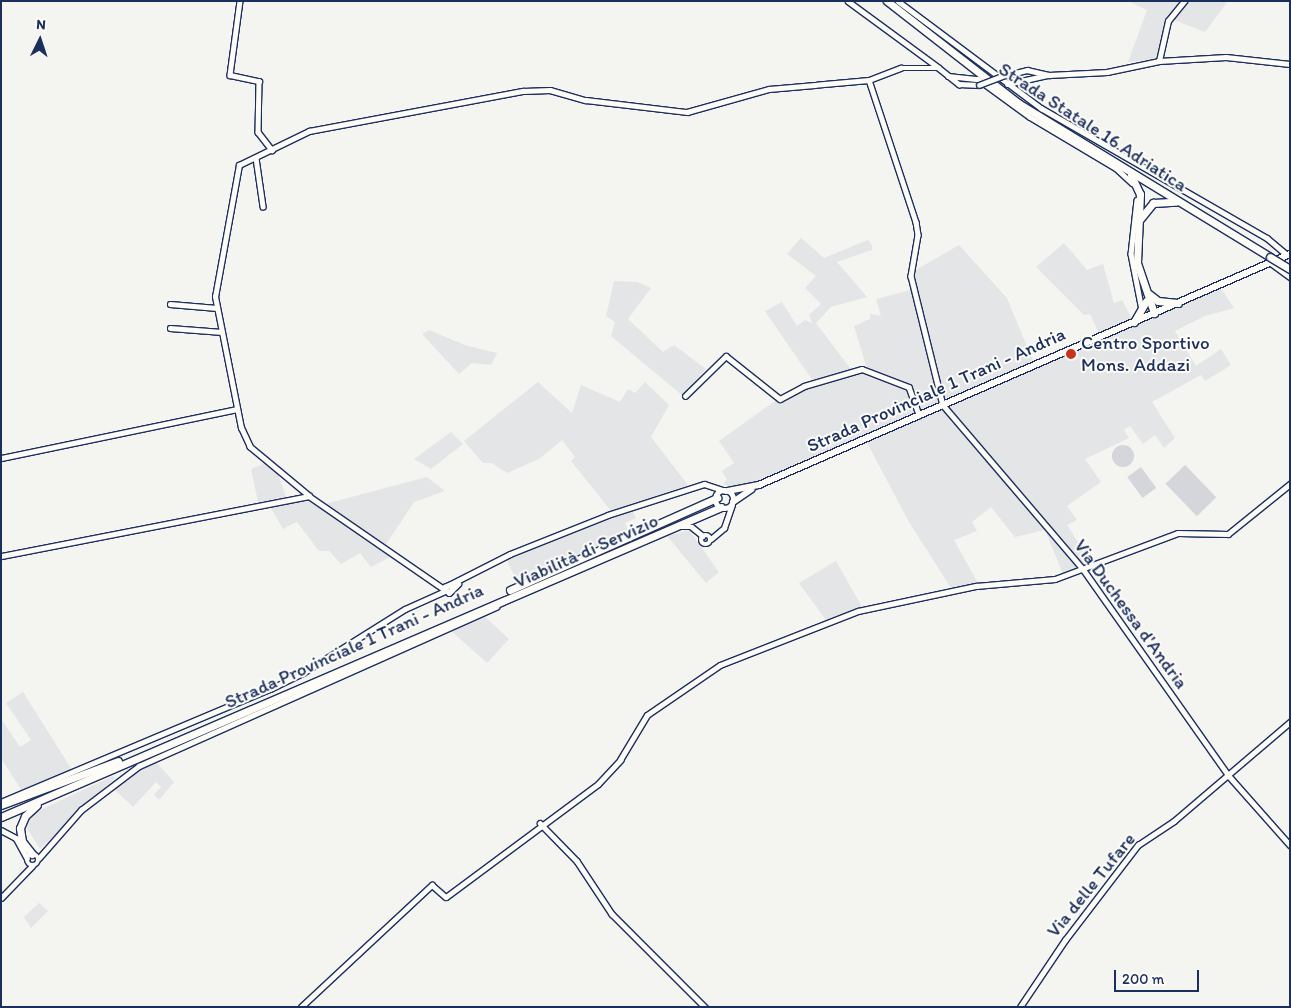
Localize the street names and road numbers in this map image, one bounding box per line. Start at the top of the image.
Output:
street label: Strada Statale 16 Adriatica [995,58,1191,196]
street label: Strada Provinciale 1 Trani - Andria [804,323,1068,457]
street label: Viabilità di Servizio [510,509,662,593]
street label: Via Duchessa d'Andria [1069,535,1193,693]
street label: Strada Provinciale 1 Trani - Andria [222,579,486,713]
street label: Via delle Tufare [1043,829,1139,941]

